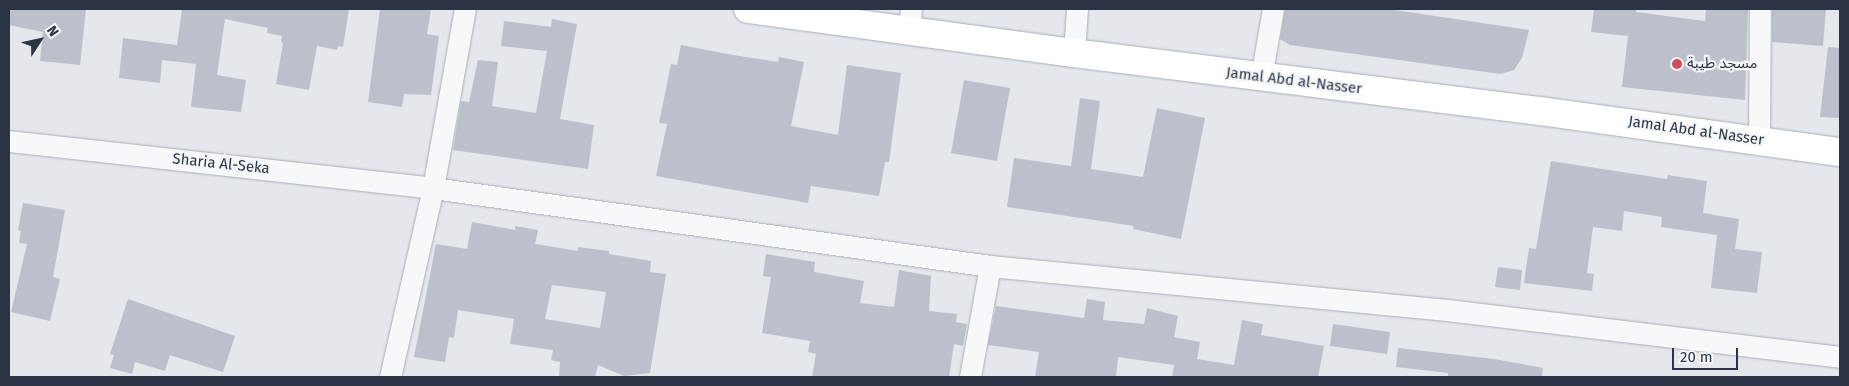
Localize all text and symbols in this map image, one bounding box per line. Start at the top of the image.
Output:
north arrow [15,15,65,65]
text: N [43,22,62,40]
place label: مسجد طيبة [1687,55,1757,73]
marker: مسجد طيبة [1671,58,1683,70]
street label: Jamal Abd al-Nasser [1225,64,1363,98]
street label: Jamal Abd al-Nasser [1627,113,1765,149]
street label: Sharia Al-Seka [172,150,270,178]
scale bar [1674,338,1740,370]
text: 20 m [1680,348,1713,366]

